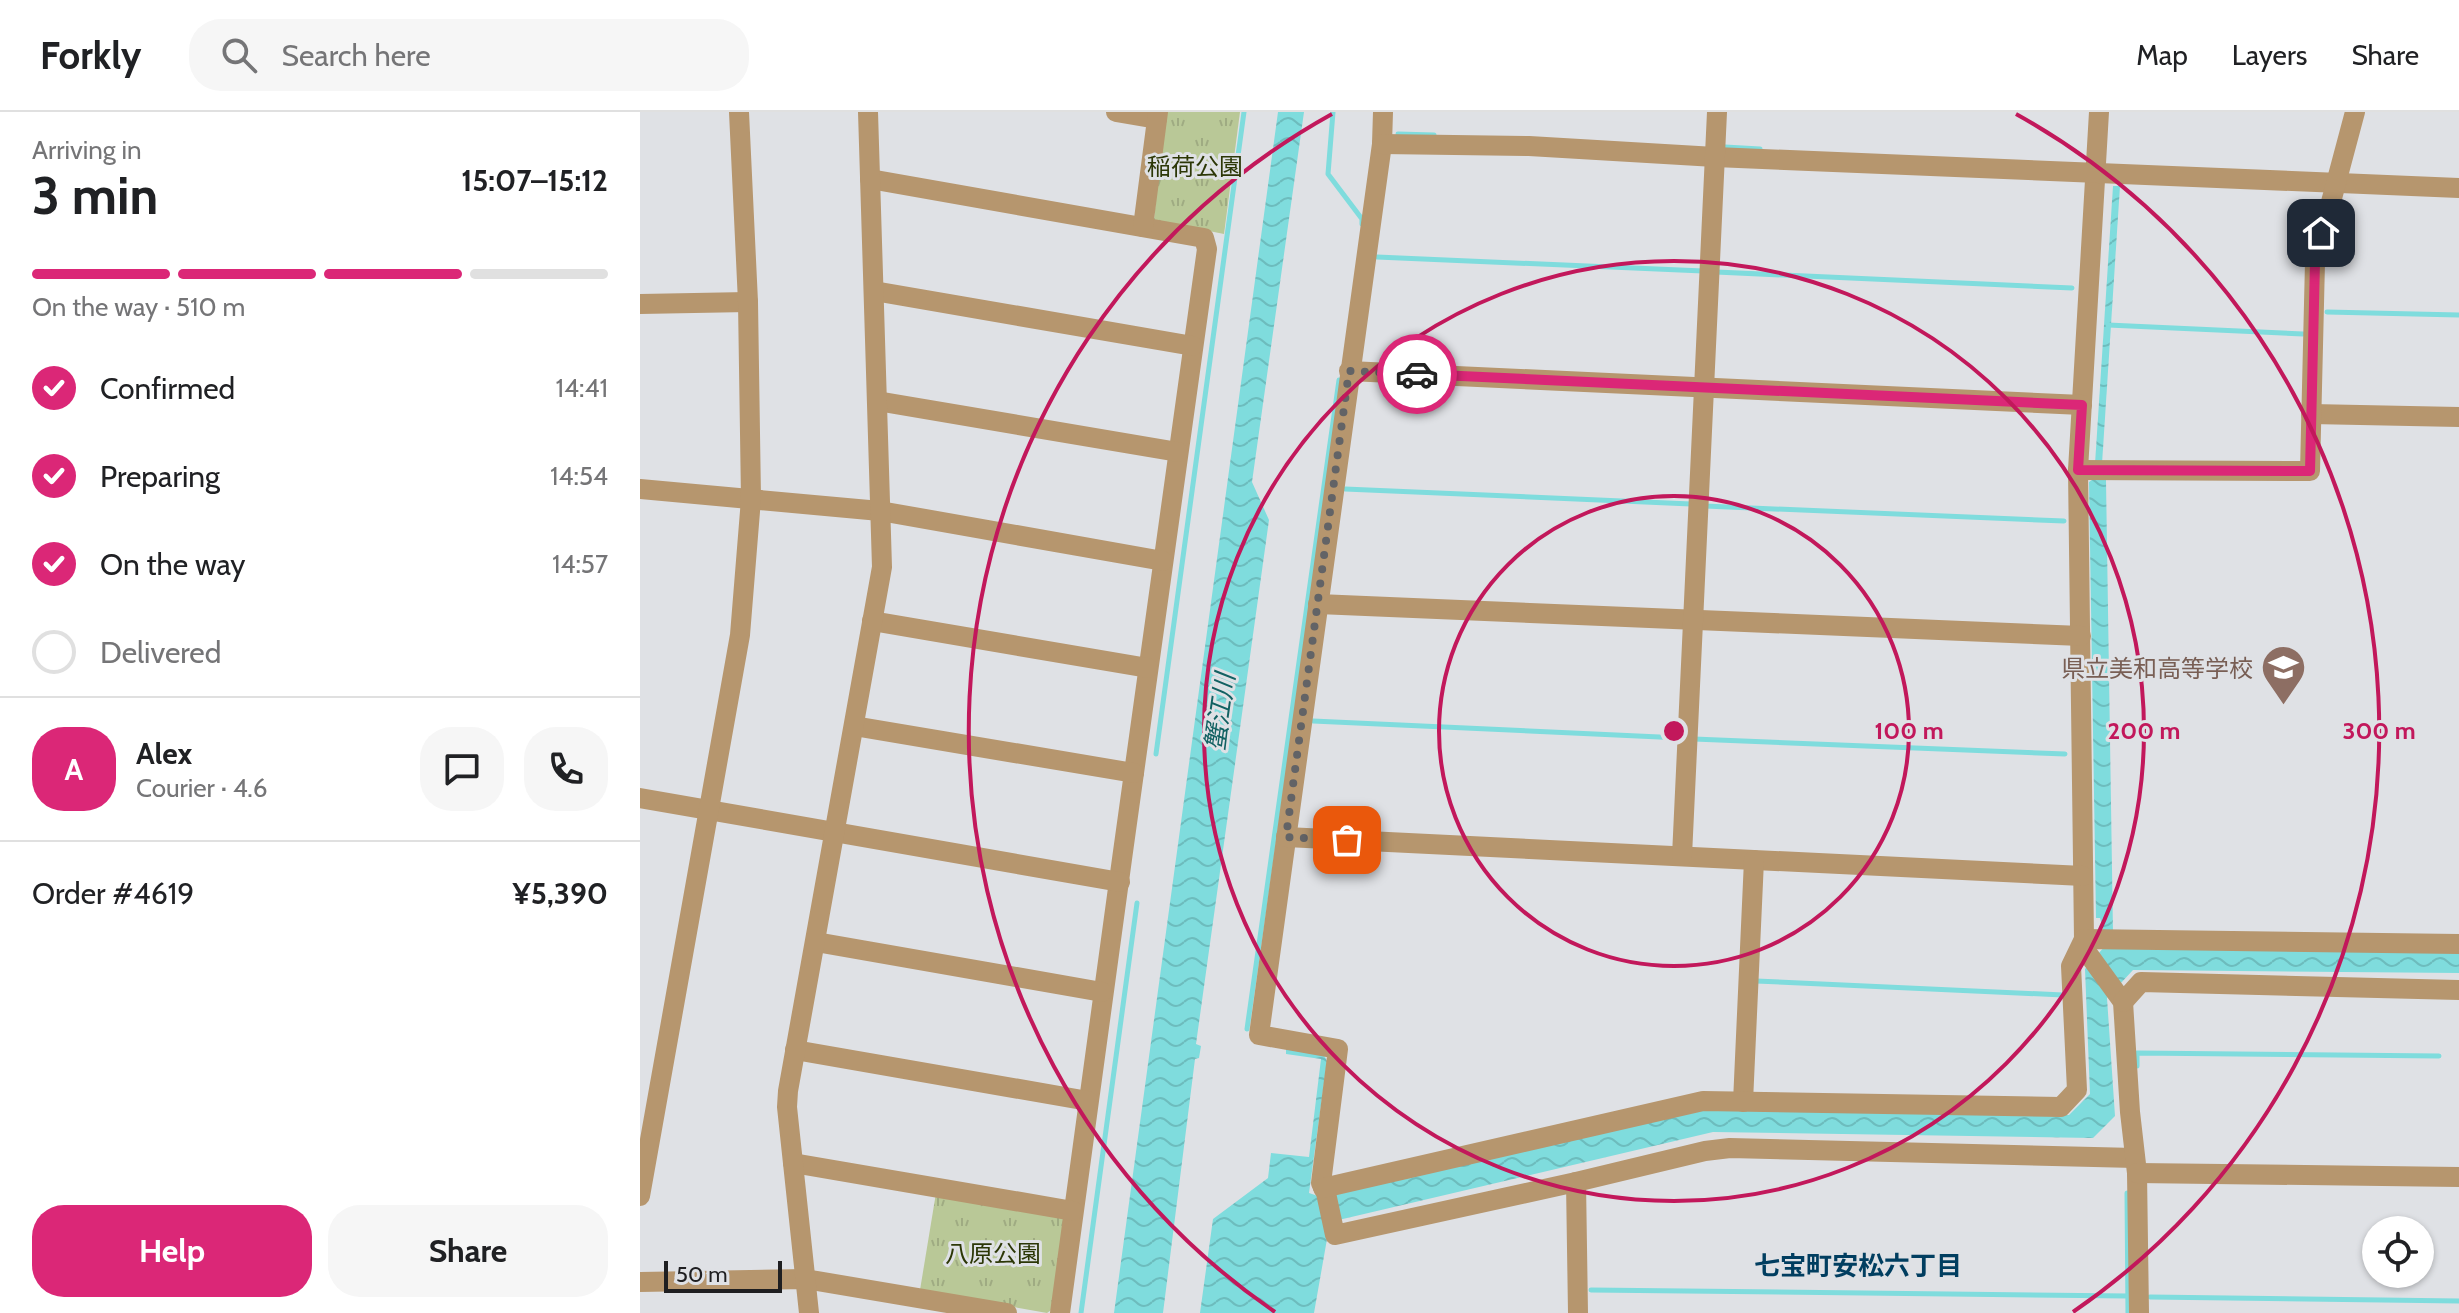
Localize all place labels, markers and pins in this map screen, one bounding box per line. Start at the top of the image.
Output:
pin [2287,199,2355,267]
school or university icon: 県立美和高等学校 [2260,644,2308,707]
place label: 県立美和高等学校 [2061,654,2253,683]
centre of rings [1660,717,1688,745]
pin [1313,806,1381,874]

